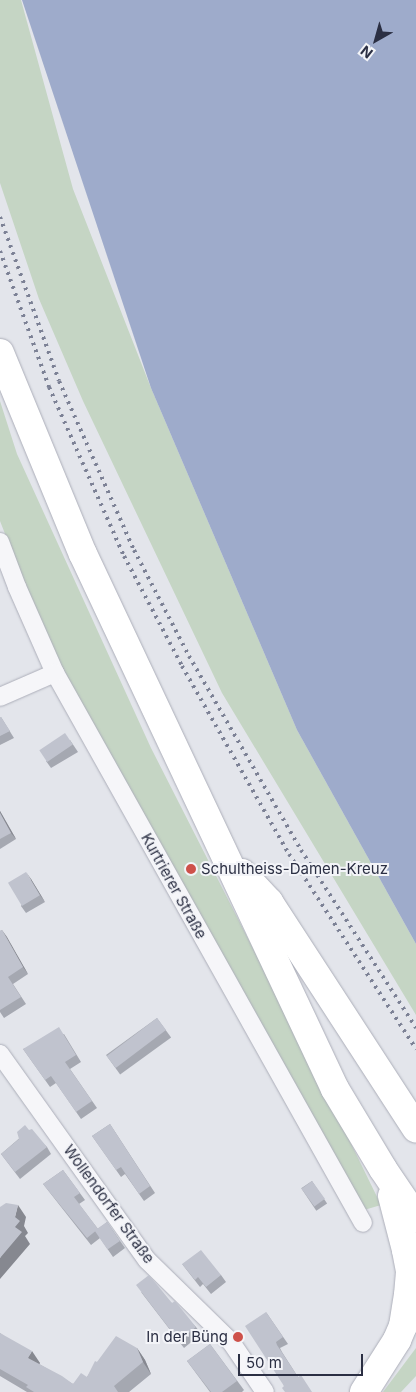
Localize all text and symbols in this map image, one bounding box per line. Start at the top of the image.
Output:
north arrow [351,15,401,65]
text: N [357,42,376,62]
street label: Kurtrierer Straße [138,830,210,942]
place label: Schultheiss-Damen-Kreuz [201,860,388,878]
marker: Schultheiss-Damen-Kreuz [185,863,197,875]
street label: Wollendorfer Straße [60,1141,158,1267]
place label: In der Büng [146,1328,228,1346]
marker: In der Büng [232,1331,244,1343]
scale bar [241,1344,366,1376]
text: 50 m [246,1353,282,1372]

